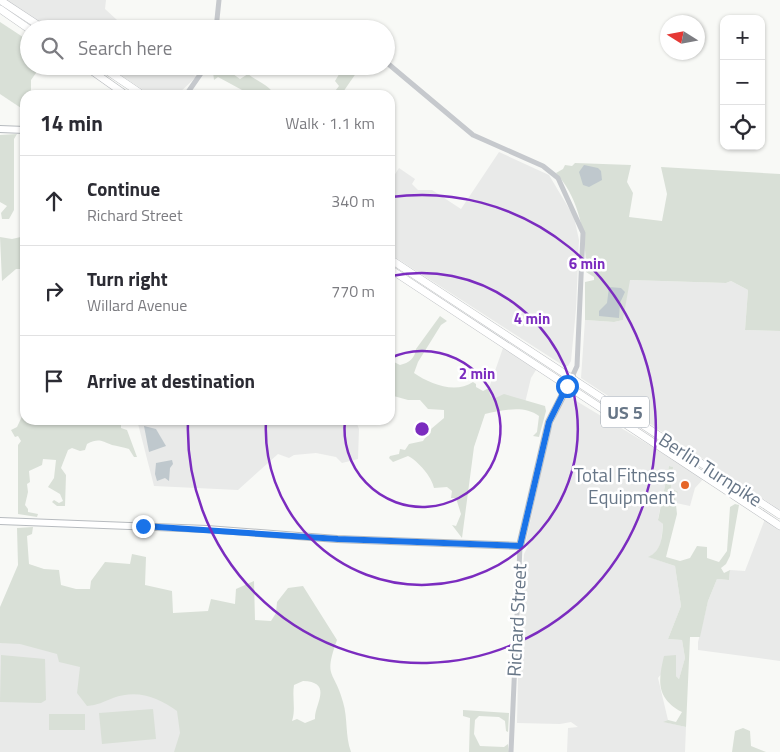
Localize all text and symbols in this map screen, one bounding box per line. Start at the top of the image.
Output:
north arrow [660,15,705,60]
map controls [720,15,765,150]
button: + [720,15,765,60]
search box [20,20,395,75]
text: Search here [78,33,172,62]
icon: search [38,34,66,62]
button: − [720,60,765,105]
button: locate [720,105,765,150]
text: 14 min [40,107,103,139]
text: Walk · 1.1 km [285,111,375,135]
text: Continue [87,174,160,203]
icon: ahead [40,187,68,215]
text: 340 m [331,189,375,213]
text: Richard Street [87,203,183,227]
text: 6 min [569,252,605,275]
text: Turn right [87,264,168,293]
icon: right [40,277,68,305]
text: 770 m [331,279,375,303]
text: Willard Avenue [87,293,187,317]
text: 4 min [514,307,550,330]
text: 2 min [459,362,495,385]
text: Arrive at destination [87,366,255,395]
icon: arrive [40,367,68,395]
route start [556,375,579,398]
road number: US 5 [601,397,649,428]
centre of rings [413,420,431,438]
street label: Berlin Turnpike [653,425,769,513]
place label: Total Fitness Equipment [574,460,675,511]
marker: Total Fitness Equipment [679,479,691,491]
route end [132,515,155,538]
street label: Richard Street [499,562,533,677]

